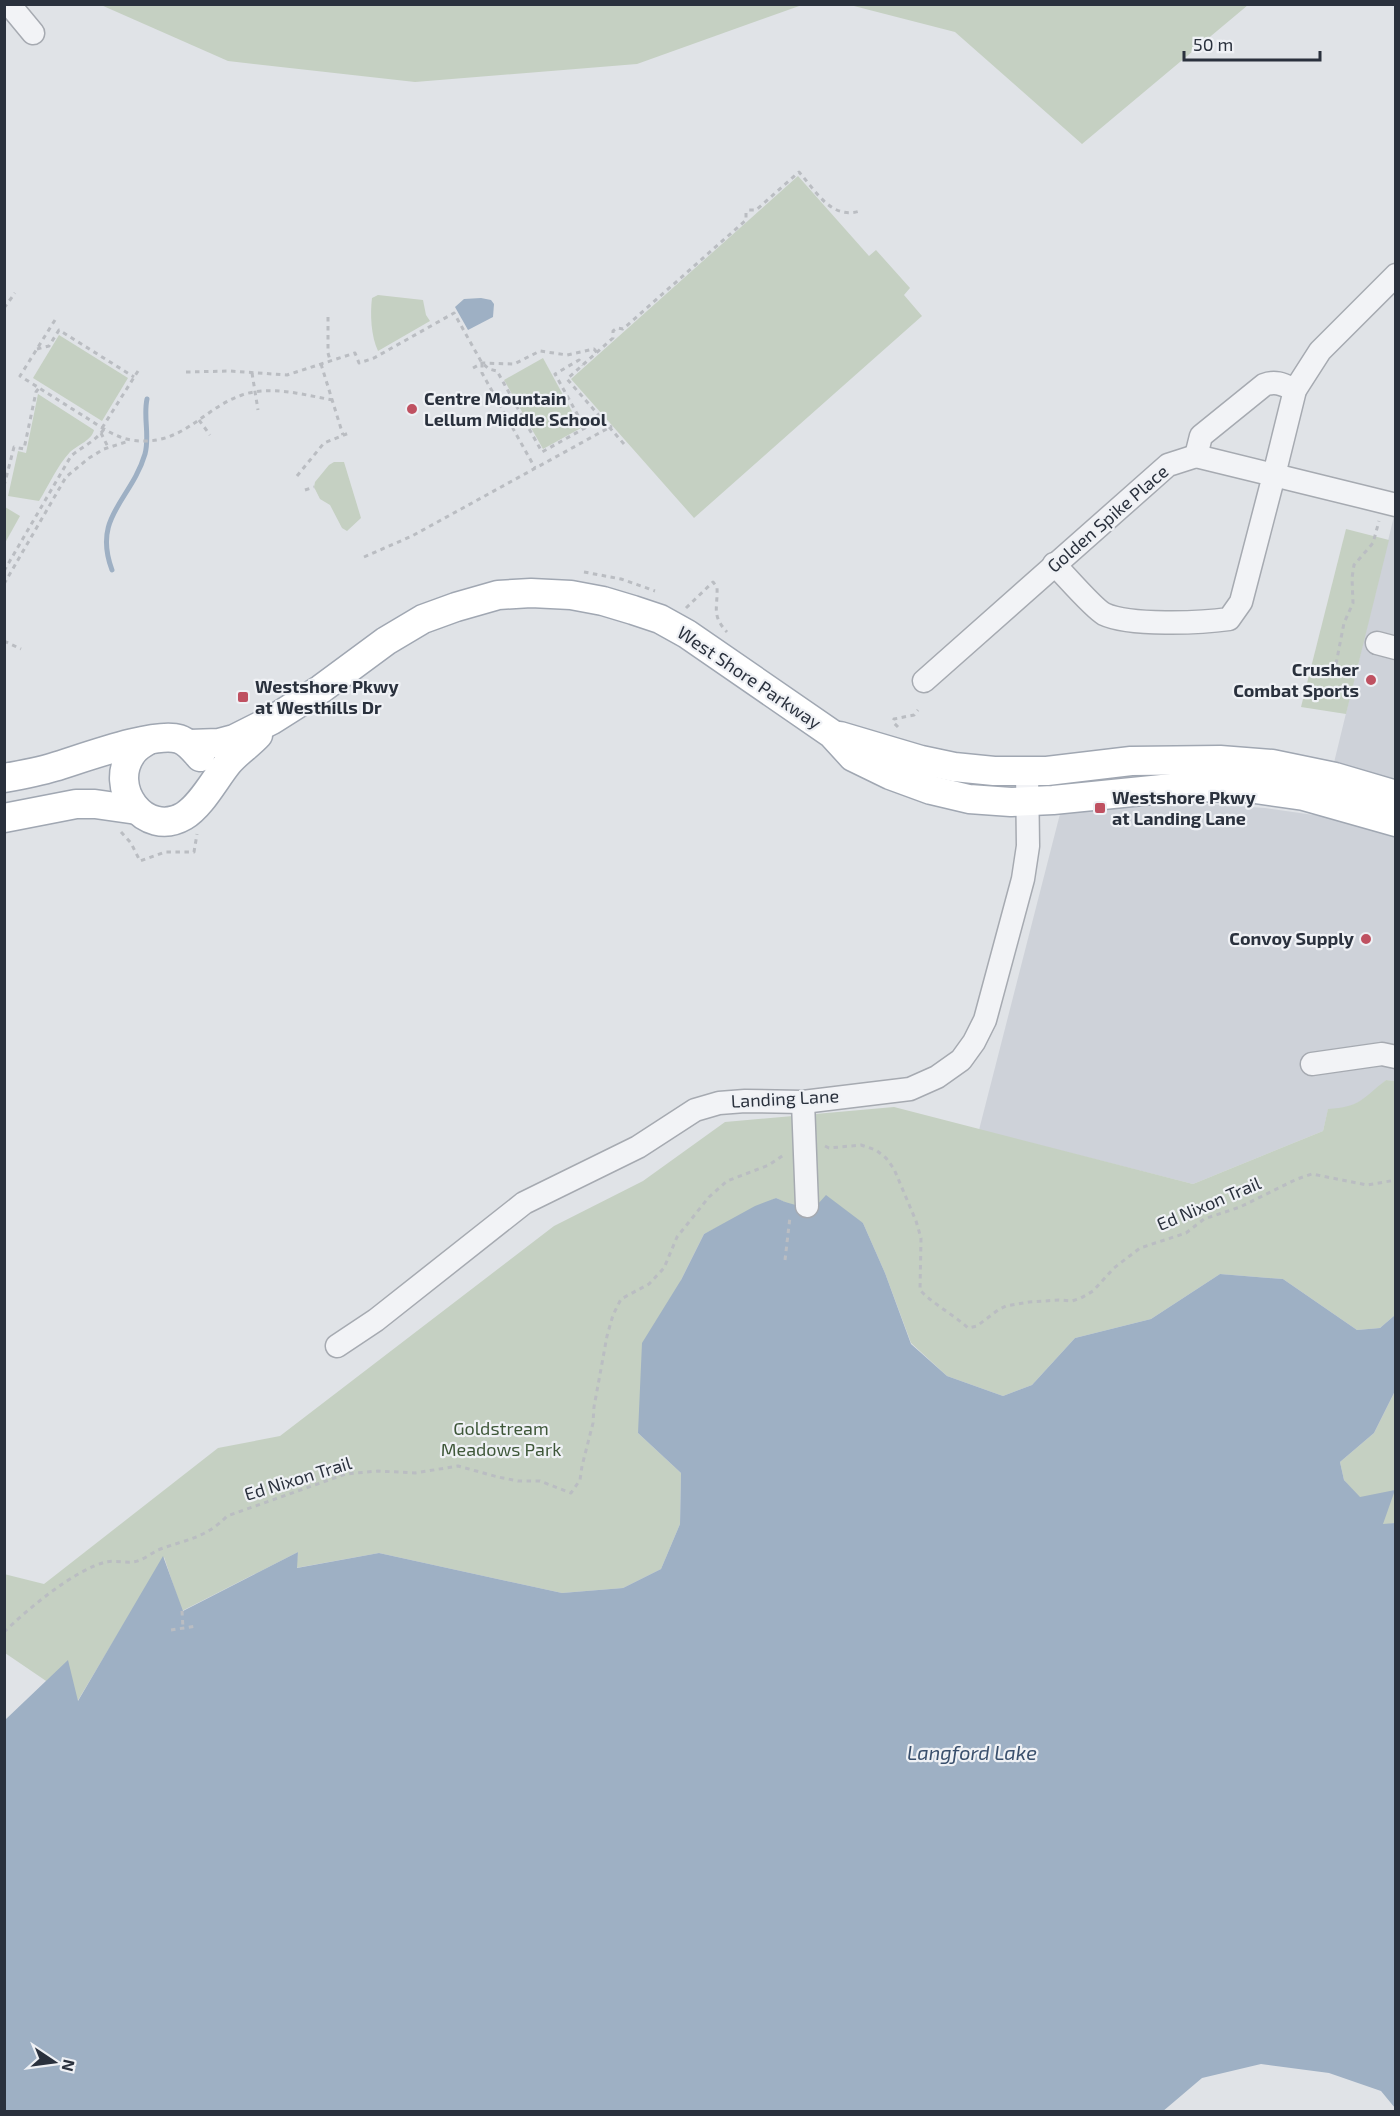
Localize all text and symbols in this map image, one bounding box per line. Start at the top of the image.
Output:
scale bar [1184,24,1320,62]
text: 50 m [1193,33,1233,55]
place label: Centre Mountain Lellum Middle School [424,387,607,430]
marker: Centre Mountain Lellum Middle School [405,402,419,416]
street label: Golden Spike Place [1042,460,1172,577]
street label: West Shore Parkway [673,621,826,734]
place label: Crusher Combat Sports [1233,658,1359,701]
marker: Crusher Combat Sports [1364,673,1378,687]
place label: Westshore Pkwy at Westhills Dr [255,675,399,718]
marker: Westshore Pkwy at Westhills Dr [236,690,250,704]
place label: Westshore Pkwy at Landing Lane [1112,786,1256,829]
marker: Westshore Pkwy at Landing Lane [1093,801,1107,815]
place label: Convoy Supply [1229,927,1355,949]
marker: Convoy Supply [1359,932,1373,946]
street label: Landing Lane [730,1084,840,1112]
street label: Ed Nixon Trail [1153,1171,1265,1235]
park label: Goldstream Meadows Park [441,1417,561,1460]
street label: Ed Nixon Trail [241,1451,355,1505]
water label: Langford Lake [907,1740,1037,1764]
north arrow [24,2032,84,2092]
text: N [59,2058,80,2073]

